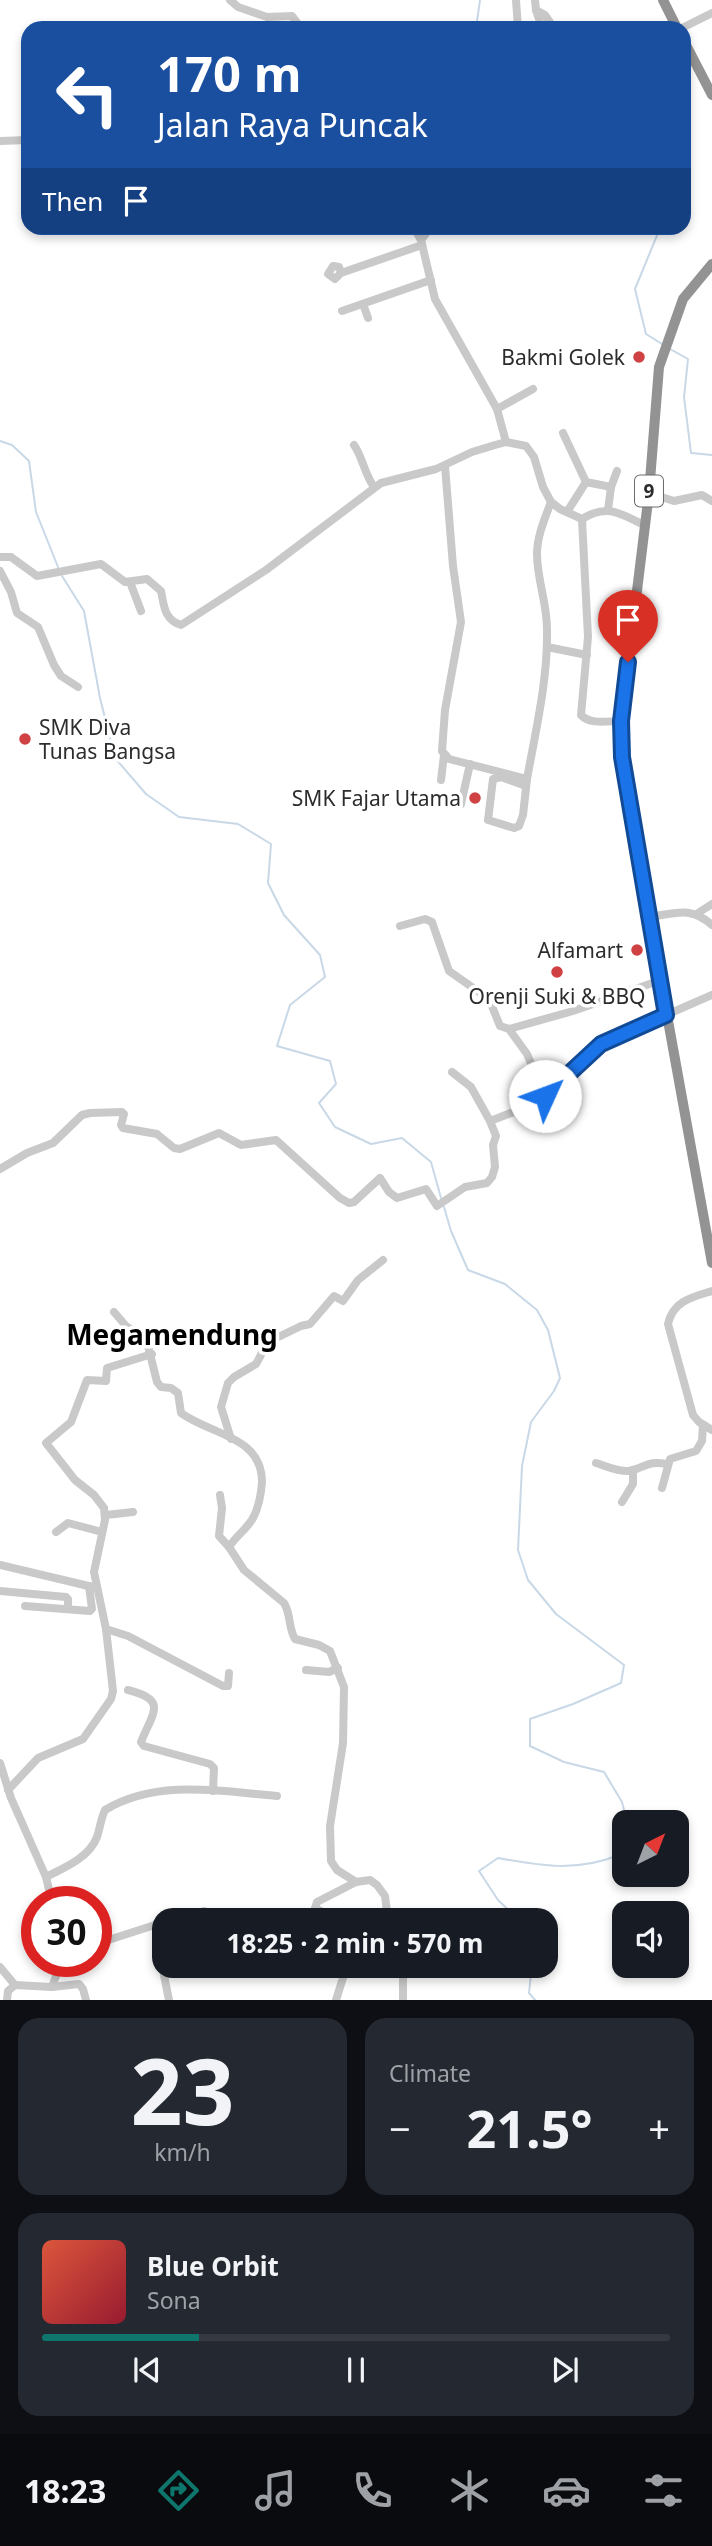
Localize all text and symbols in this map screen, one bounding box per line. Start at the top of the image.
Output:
text: 170 m [157,40,302,106]
icon: left [42,49,133,140]
text: Jalan Raya Puncak [157,103,428,146]
icon: arrive [117,182,155,220]
text: Then [42,183,103,219]
place label: Bakmi Golek [501,343,626,371]
marker: Bakmi Golek [631,349,647,365]
road number: 9 [635,476,663,506]
pin [598,590,658,662]
icon: arrive [609,601,647,639]
place label: SMK Diva Tunas Bangsa [39,713,176,765]
marker: SMK Diva Tunas Bangsa [17,731,33,747]
place label: SMK Fajar Utama [292,784,461,812]
marker: SMK Fajar Utama [467,790,483,806]
place label: Alfamart [537,936,623,964]
marker: Alfamart [629,942,645,958]
marker: Orenji Suki & BBQ [549,964,565,980]
place label: Orenji Suki & BBQ [469,982,645,1010]
position arrow [508,1059,582,1133]
district label: Megamendung [66,1315,278,1353]
north arrow [612,1810,690,1886]
map controls [612,1810,689,1978]
speed limit sign: 30 [21,1886,112,1977]
button: sound [612,1901,689,1978]
text: 18:25 · 2 min · 570 m [227,1925,483,1961]
text: 23 [130,2028,235,2152]
text: Climate [389,2057,471,2089]
text: 21.5° [467,2092,592,2163]
text: − [389,2102,411,2154]
text: + [648,2102,670,2154]
text: km/h [154,2136,211,2168]
text: Blue Orbit [147,2248,279,2284]
text: Sona [147,2284,201,2316]
icon: previous [128,2351,166,2389]
icon: pause [337,2351,375,2389]
icon: next [546,2351,584,2389]
icon: directions [154,2466,203,2515]
icon: music [251,2466,300,2515]
icon: phone [348,2466,397,2515]
icon: climate [445,2466,494,2515]
icon: car [542,2466,591,2515]
icon: filters [639,2466,688,2515]
text: 18:23 [24,2469,106,2512]

